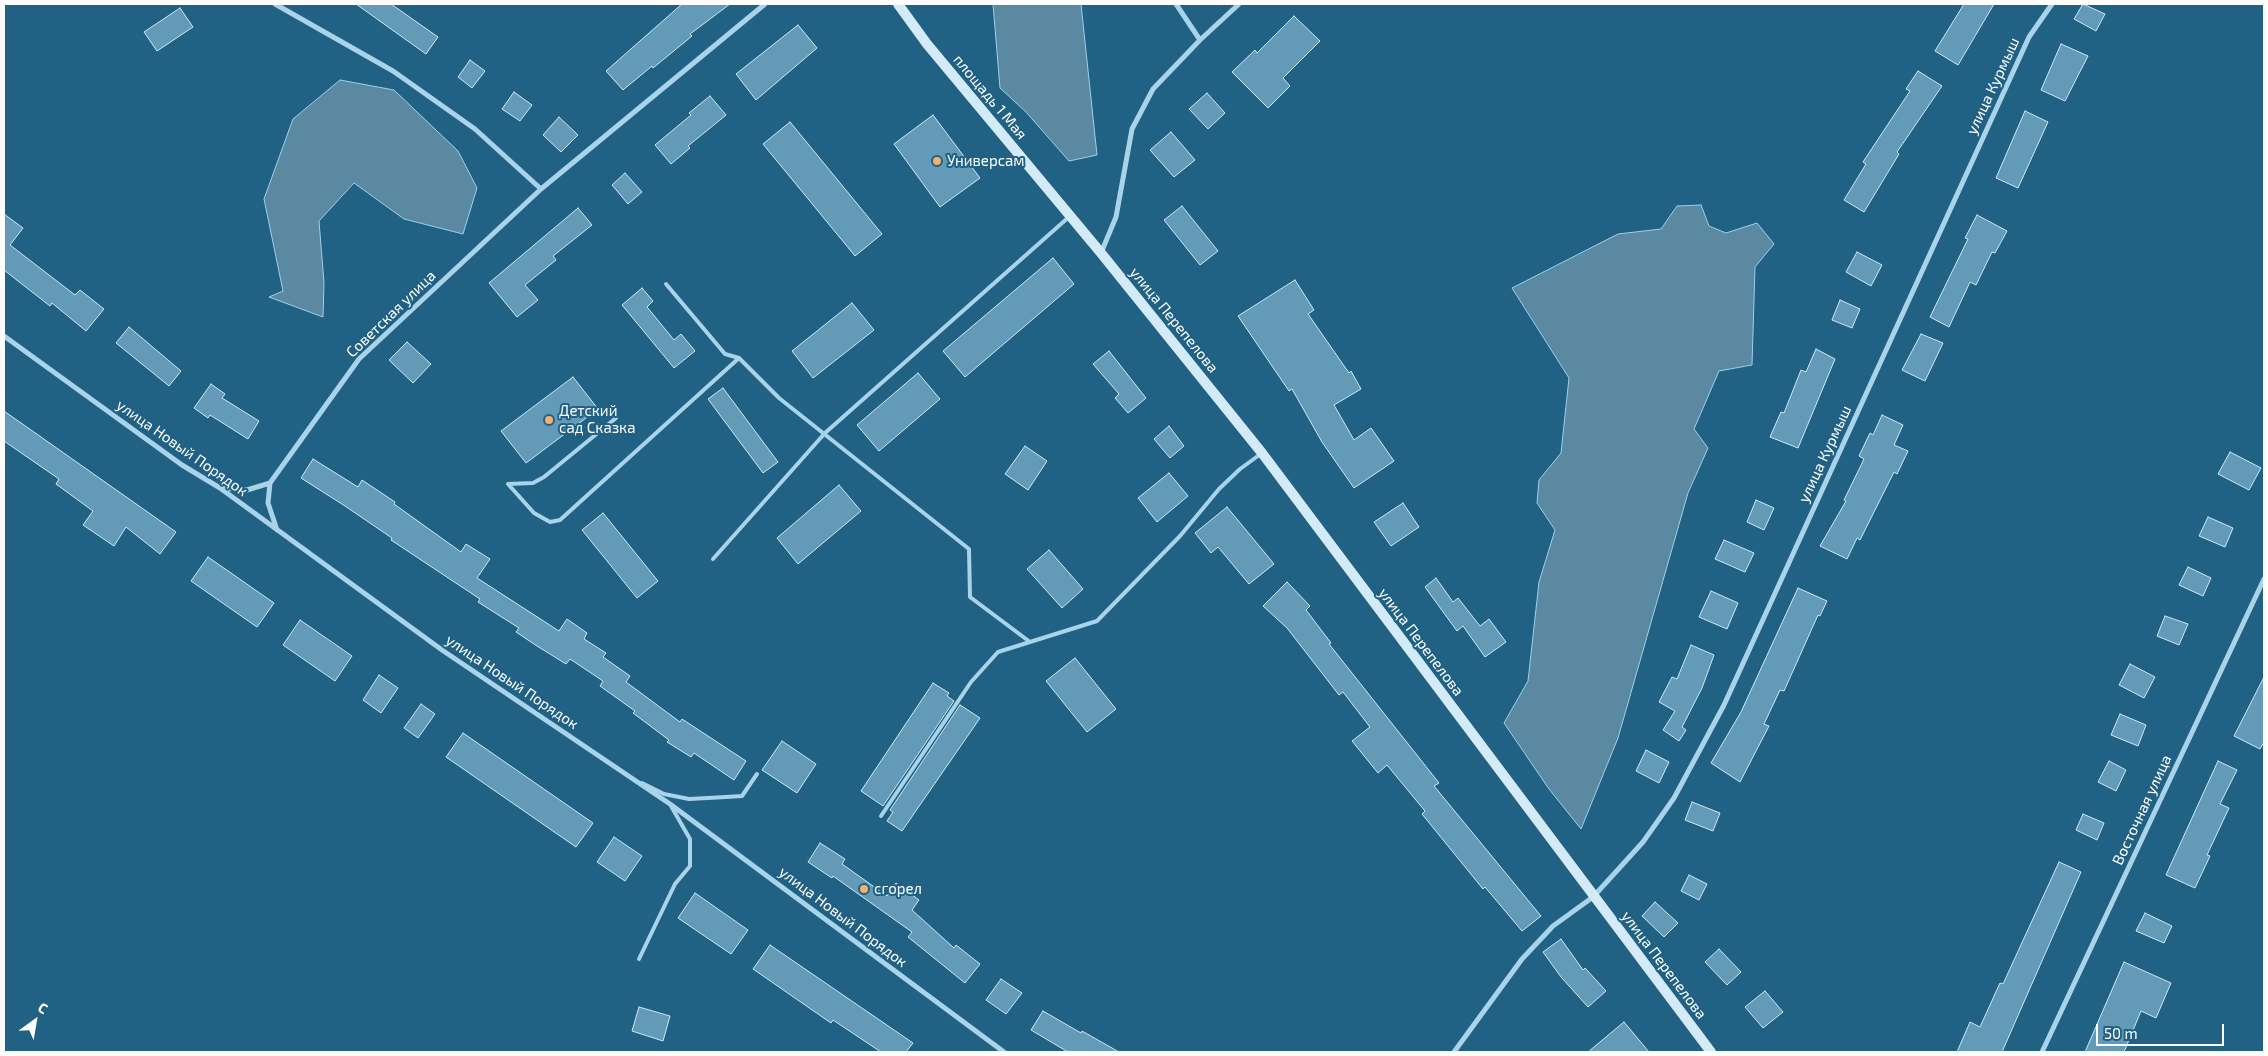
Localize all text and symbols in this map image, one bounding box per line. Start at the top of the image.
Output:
street label: улица Курмыш [1963,35,2023,137]
street label: площадь 1 Мая [949,51,1031,143]
place label: Универсам [947,152,1025,170]
marker: Универсам [931,155,943,167]
street label: улица Перепелова [1126,264,1222,376]
street label: Советская улица [343,267,439,361]
street label: улица Новый Порядок [113,396,251,500]
place label: Детский сад Сказка [559,402,635,437]
street label: улица Курмыш [1795,403,1855,505]
marker: Детский сад Сказка [543,414,555,426]
street label: улица Перепелова [1375,584,1467,700]
street label: улица Новый Порядок [442,631,582,733]
street label: Восточная улица [2109,752,2175,868]
street label: улица Новый Порядок [775,863,911,971]
place label: сгорел [874,880,922,898]
marker: сгорел [858,883,870,895]
street label: улица Перепелова [1618,907,1710,1023]
north arrow [10,996,60,1046]
text: С [35,998,51,1017]
scale bar [2098,1014,2226,1046]
text: 50 m [2104,1024,2138,1042]

